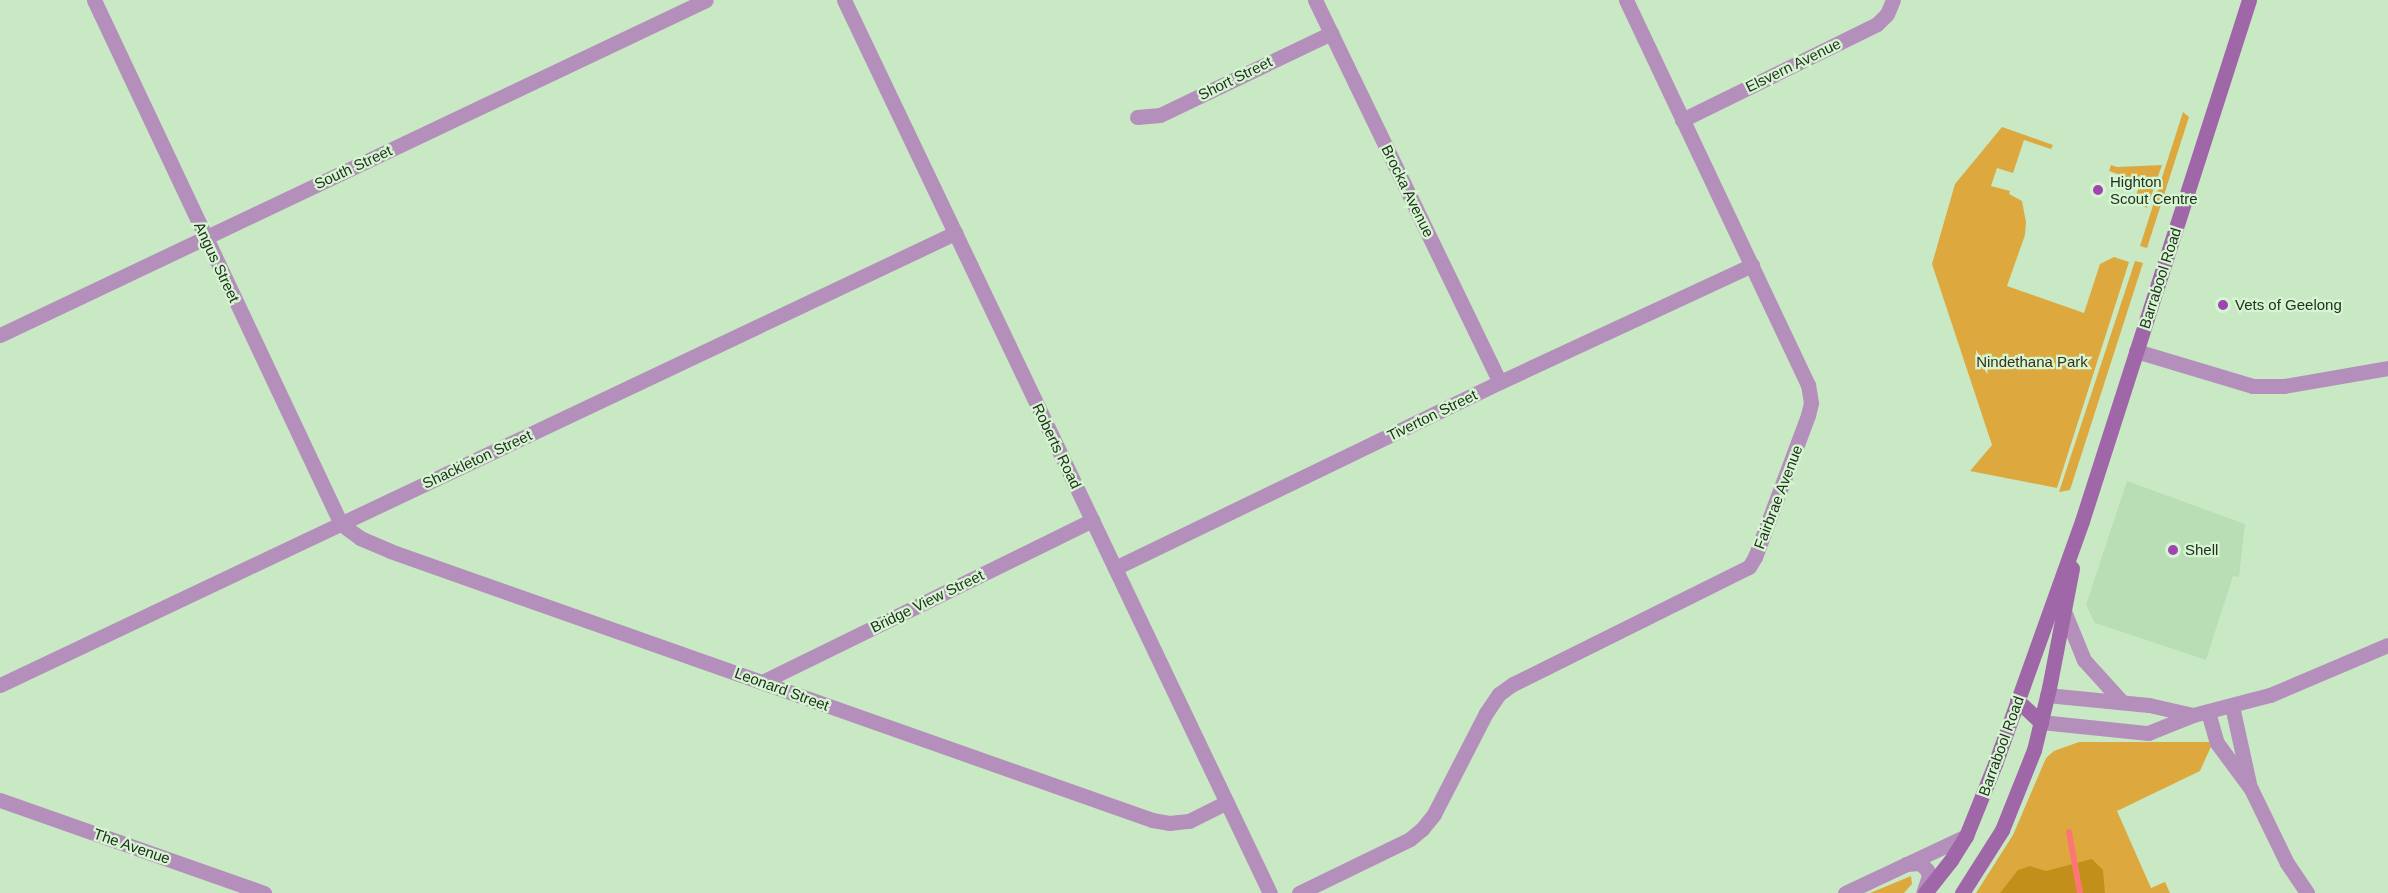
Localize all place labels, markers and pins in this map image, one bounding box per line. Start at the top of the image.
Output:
place label: Highton Scout Centre [2110,172,2198,207]
marker: Highton Scout Centre [2091,183,2105,197]
place label: Vets of Geelong [2235,296,2342,314]
marker: Vets of Geelong [2216,298,2230,312]
place label: Shell [2185,541,2218,559]
marker: Shell [2166,543,2180,557]

